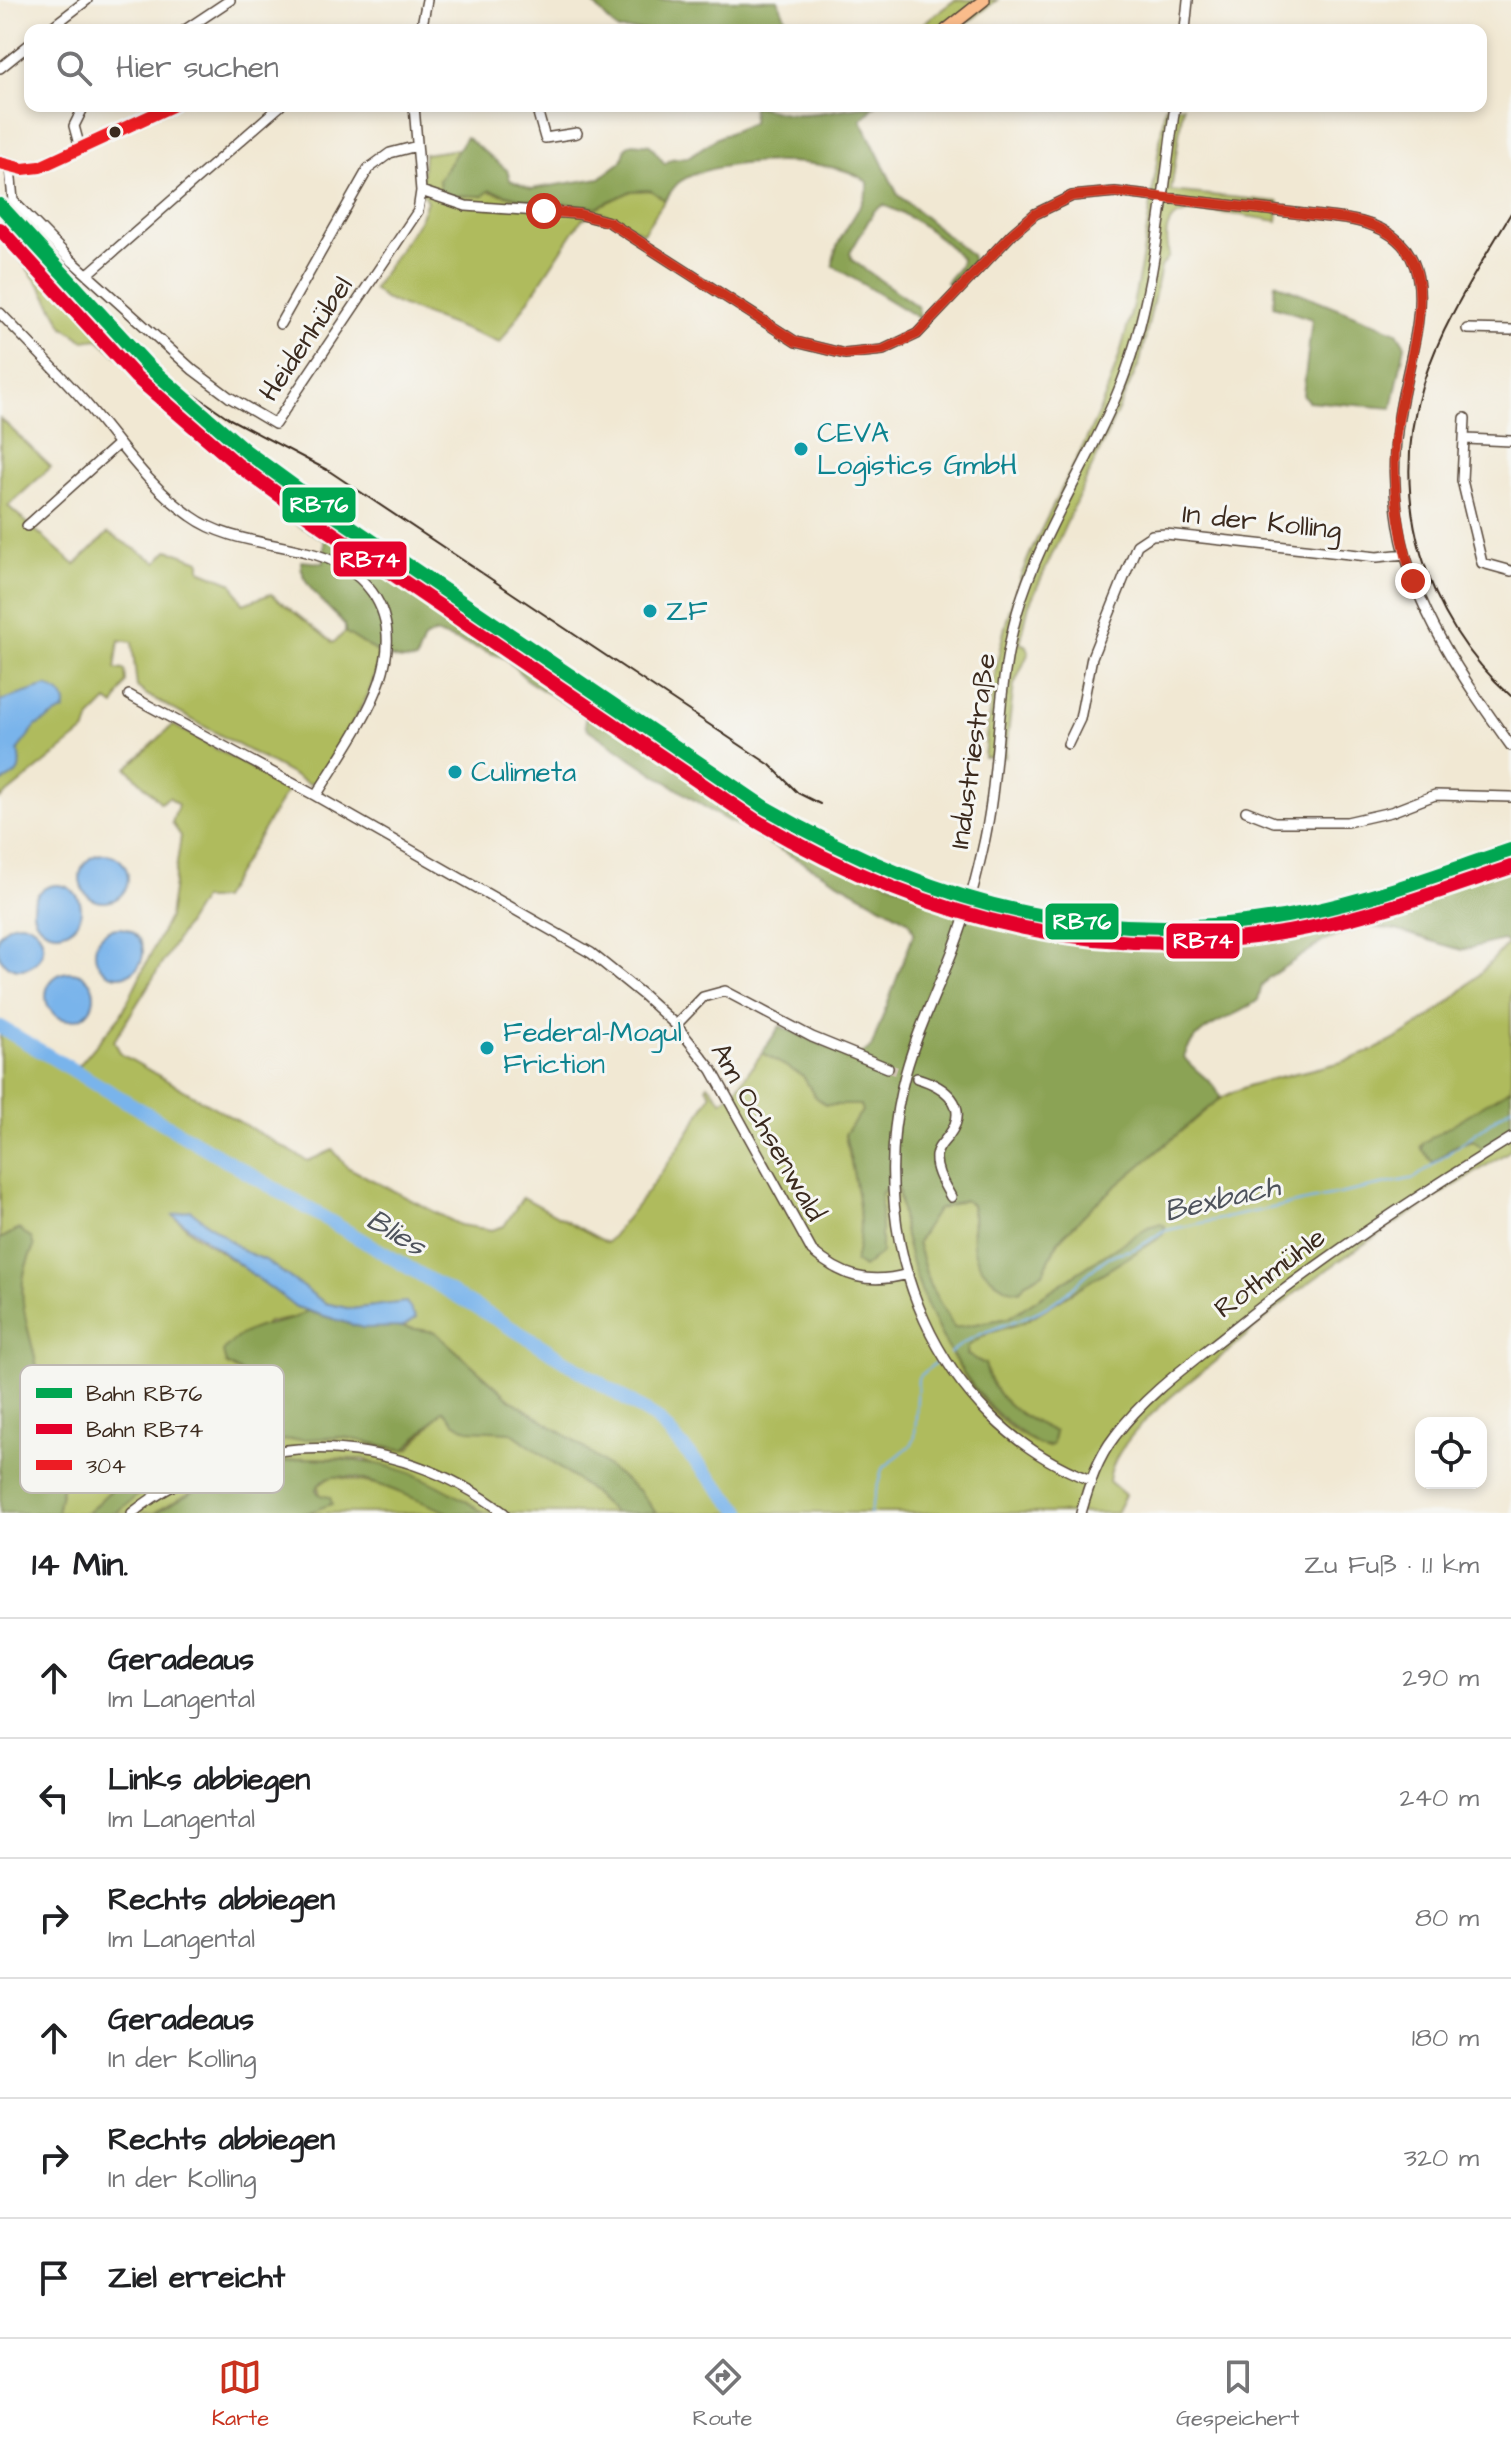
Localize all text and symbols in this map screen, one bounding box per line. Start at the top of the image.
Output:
search box [24,24,1487,112]
icon: search [52,46,96,90]
text: Hier suchen [116,47,279,89]
unlabelled marker [107,124,123,140]
route start [526,193,562,229]
street label: Heidenhübel [250,269,362,409]
place label: CEVA Logistics GmbH [817,414,1017,486]
marker: CEVA Logistics GmbH [792,440,810,458]
line badge: RB76 [281,486,357,524]
text: RB76 [290,490,349,521]
street label: In der Kolling [1180,494,1343,551]
line badge: RB74 [332,540,408,578]
text: RB74 [340,545,401,576]
route end [1395,563,1431,599]
place label: ZF [666,592,708,631]
marker: ZF [641,602,659,620]
street label: Industriestraße [940,651,1006,851]
place label: Culimeta [471,753,576,792]
marker: Culimeta [446,763,464,781]
line badge: RB76 [1044,902,1120,941]
text: RB76 [1053,907,1112,938]
line badge: RB74 [1165,922,1241,960]
text: RB74 [1173,926,1234,957]
place label: Federal-Mogul Friction [503,1013,682,1084]
street label: Am Ochsenwald [701,1036,835,1228]
marker: Federal-Mogul Friction [478,1039,496,1057]
water label: Bexbach [1160,1165,1285,1233]
water label: Blies [359,1199,435,1268]
street label: Rothmühle [1206,1218,1334,1328]
legend [20,1365,284,1493]
text: Bahn RB76 [86,1379,202,1410]
text: Bahn RB74 [86,1415,203,1446]
map controls [1415,1417,1487,1489]
button: locate [1415,1417,1487,1489]
text: 304 [86,1451,126,1482]
text: 14 Min. [32,1541,128,1589]
text: Zu Fuß · 1.1 km [1304,1547,1479,1583]
text: Geradeaus [108,1639,254,1681]
icon: ahead [32,1656,76,1700]
text: 290 m [1402,1660,1479,1696]
text: Im Langental [108,1681,255,1717]
text: Links abbiegen [108,1759,310,1801]
icon: left [32,1776,76,1820]
text: 240 m [1399,1780,1479,1816]
text: Im Langental [108,1801,255,1837]
text: Rechts abbiegen [108,1879,335,1921]
icon: right [32,1896,76,1940]
text: 80 m [1415,1900,1479,1936]
text: Im Langental [108,1921,255,1957]
text: Geradeaus [108,1999,254,2041]
icon: ahead [32,2016,76,2060]
text: 180 m [1412,2020,1479,2056]
text: In der Kolling [108,2041,256,2077]
text: Rechts abbiegen [108,2119,335,2161]
icon: right [32,2136,76,2180]
text: 320 m [1404,2140,1479,2176]
text: In der Kolling [108,2161,256,2197]
icon: arrive [32,2256,76,2300]
text: Ziel erreicht [108,2257,285,2299]
tab: Karte [212,2355,269,2434]
tab: Route [692,2355,753,2434]
tab: Gespeichert [1176,2355,1299,2434]

